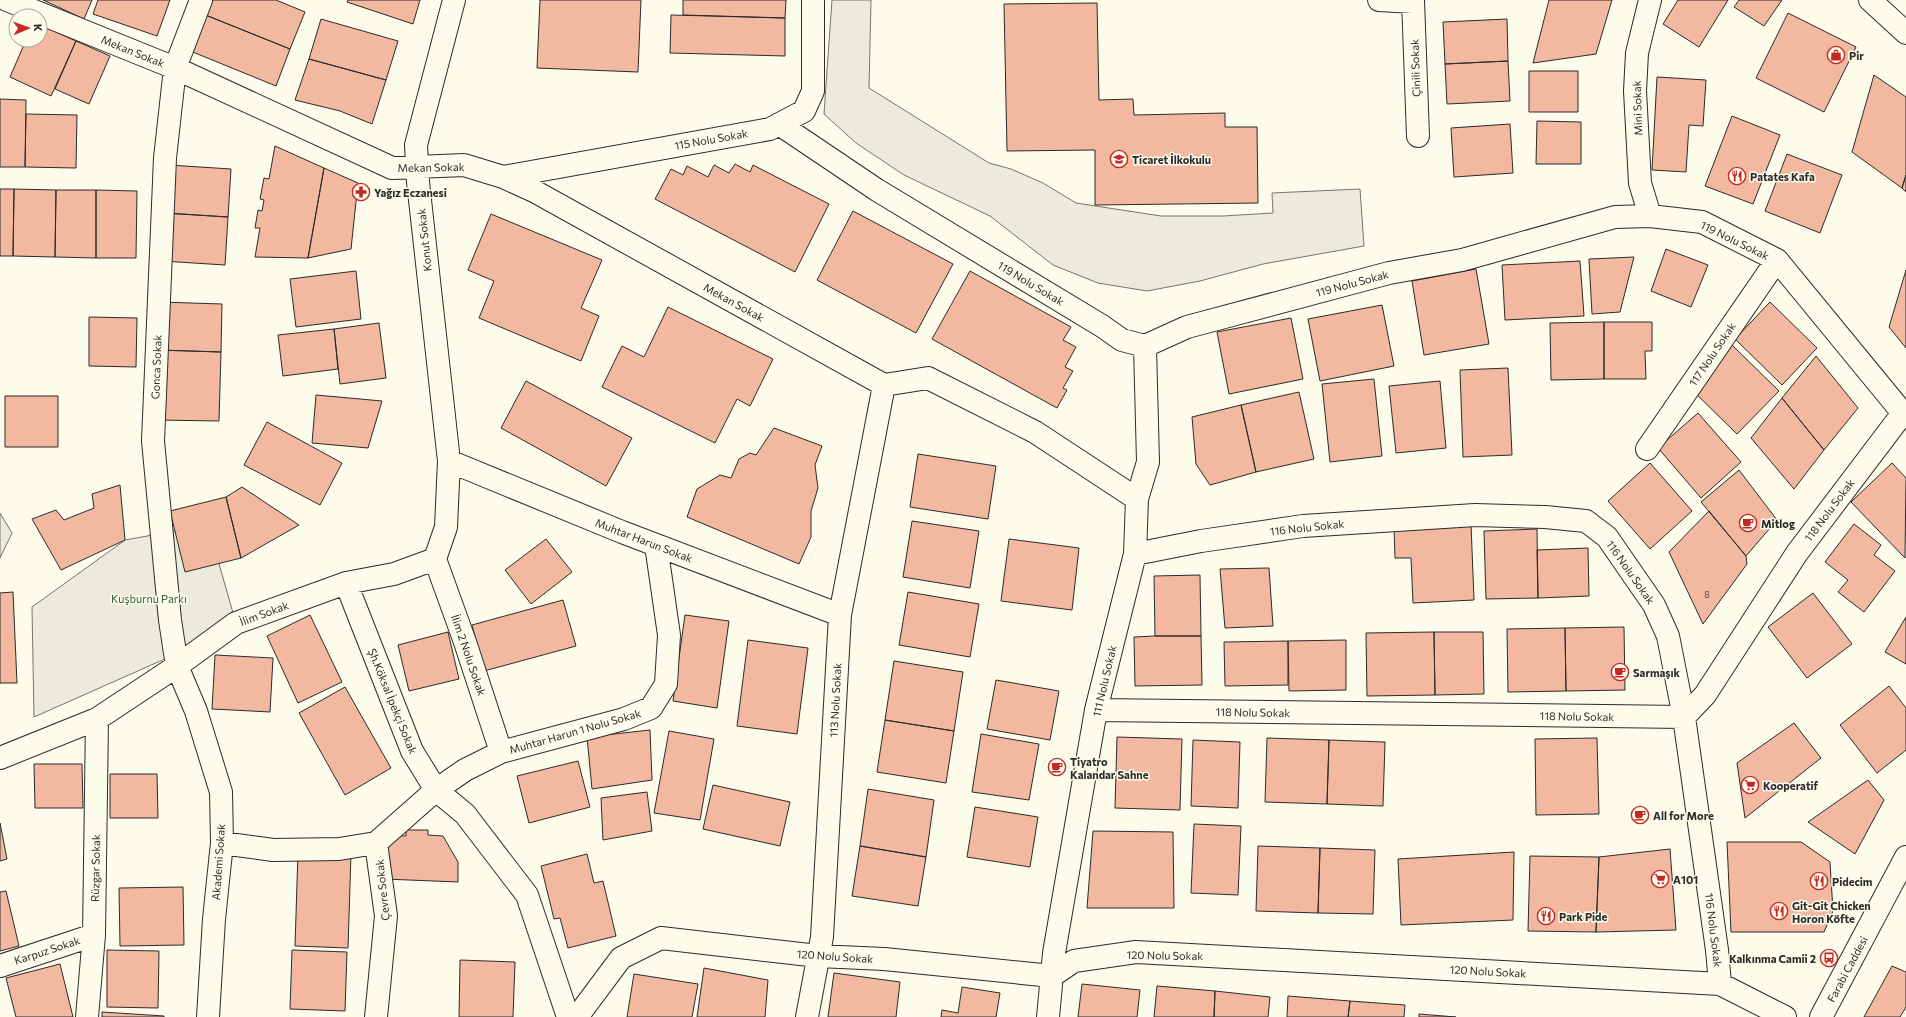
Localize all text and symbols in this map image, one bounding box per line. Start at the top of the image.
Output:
north arrow [8,8,48,48]
text: K [32,24,45,32]
street label: Mekan Sokak [99,32,167,70]
street label: Çinili Sokak [1407,39,1423,97]
shop icon: Pir [1826,45,1846,65]
place label: Pir [1849,49,1864,62]
street label: Mini Sokak [1630,80,1644,136]
street label: 115 Nolu Sokak [673,126,749,152]
school or university icon: Ticaret İlkokulu [1109,149,1129,169]
place label: Ticaret İlkokulu [1132,153,1211,166]
street label: Mekan Sokak [397,160,465,174]
restaurant icon: Patates Kafa [1727,166,1747,186]
place label: Patates Kafa [1750,170,1815,183]
pharmacy icon: Yağız Eczanesi [351,182,371,202]
place label: Yağız Eczanesi [374,186,447,199]
street label: Konut Sokak [414,208,434,272]
street label: 119 Nolu Sokak [1699,218,1771,262]
street label: 119 Nolu Sokak [996,258,1066,308]
street label: 119 Nolu Sokak [1314,267,1390,299]
street label: Mekan Sokak [701,280,767,324]
street label: 117 Nolu Sokak [1686,320,1738,388]
street label: Gonca Sokak [148,334,164,400]
street label: 118 Nolu Sokak [1801,476,1857,544]
cafe icon: Mitlog [1738,513,1758,533]
street label: Muhtar Harun Sokak [593,515,695,565]
street label: 116 Nolu Sokak [1269,517,1345,537]
place label: Mitlog [1761,517,1795,530]
street label: 116 Nolu Sokak [1604,538,1658,606]
house number: 8 [1704,589,1710,600]
park label: Kuşburnu Parkı [111,592,187,605]
street label: İlim Sokak [237,597,290,628]
street label: İlim 2 Nolu Sokak [449,612,490,697]
street label: 111 Nolu Sokak [1089,644,1119,718]
street label: Şh.Köksal İpekçi Sokak [366,646,421,756]
street label: 113 Nolu Sokak [827,662,843,737]
cafe icon: Sarmaşık [1610,662,1630,682]
place label: Sarmaşık [1633,666,1681,679]
street label: 118 Nolu Sokak [1215,705,1291,719]
street label: Muhtar Harun 1 Nolu Sokak [508,706,642,756]
street label: 118 Nolu Sokak [1539,709,1615,723]
place label: Tiyatro Kalandar Sahne [1070,755,1149,781]
cafe icon: Tiyatro Kalandar Sahne [1047,757,1067,777]
supermarket icon: Kooperatif [1740,775,1760,795]
place label: Kooperatif [1763,779,1819,792]
cafe icon: All for More [1630,805,1650,825]
place label: All for More [1653,809,1714,822]
street label: Akademi Sokak [209,823,227,901]
street label: Rüzgar Sokak [88,834,102,902]
street label: Çevre Sokak [372,859,392,921]
supermarket icon: A101 [1650,869,1670,889]
restaurant icon: Pidecim [1809,871,1829,891]
place label: A101 [1673,873,1698,886]
place label: Pidecim [1832,875,1873,888]
street label: 116 Nolu Sokak [1703,892,1725,968]
place label: Git-Git Chicken Horon Köfte [1792,899,1871,925]
restaurant icon: Git-Git Chicken Horon Köfte [1769,901,1789,921]
restaurant icon: Park Pide [1536,906,1556,926]
place label: Park Pide [1559,910,1608,923]
street label: Karpuz Sokak [12,933,82,967]
street label: Farabi Caddesi [1824,934,1870,1004]
street label: 120 Nolu Sokak [796,947,874,965]
street label: 120 Nolu Sokak [1127,948,1203,962]
bus stop icon: Kalkınma Camii 2 [1819,948,1839,968]
place label: Kalkınma Camii 2 [1729,952,1816,965]
street label: 120 Nolu Sokak [1449,963,1527,979]

